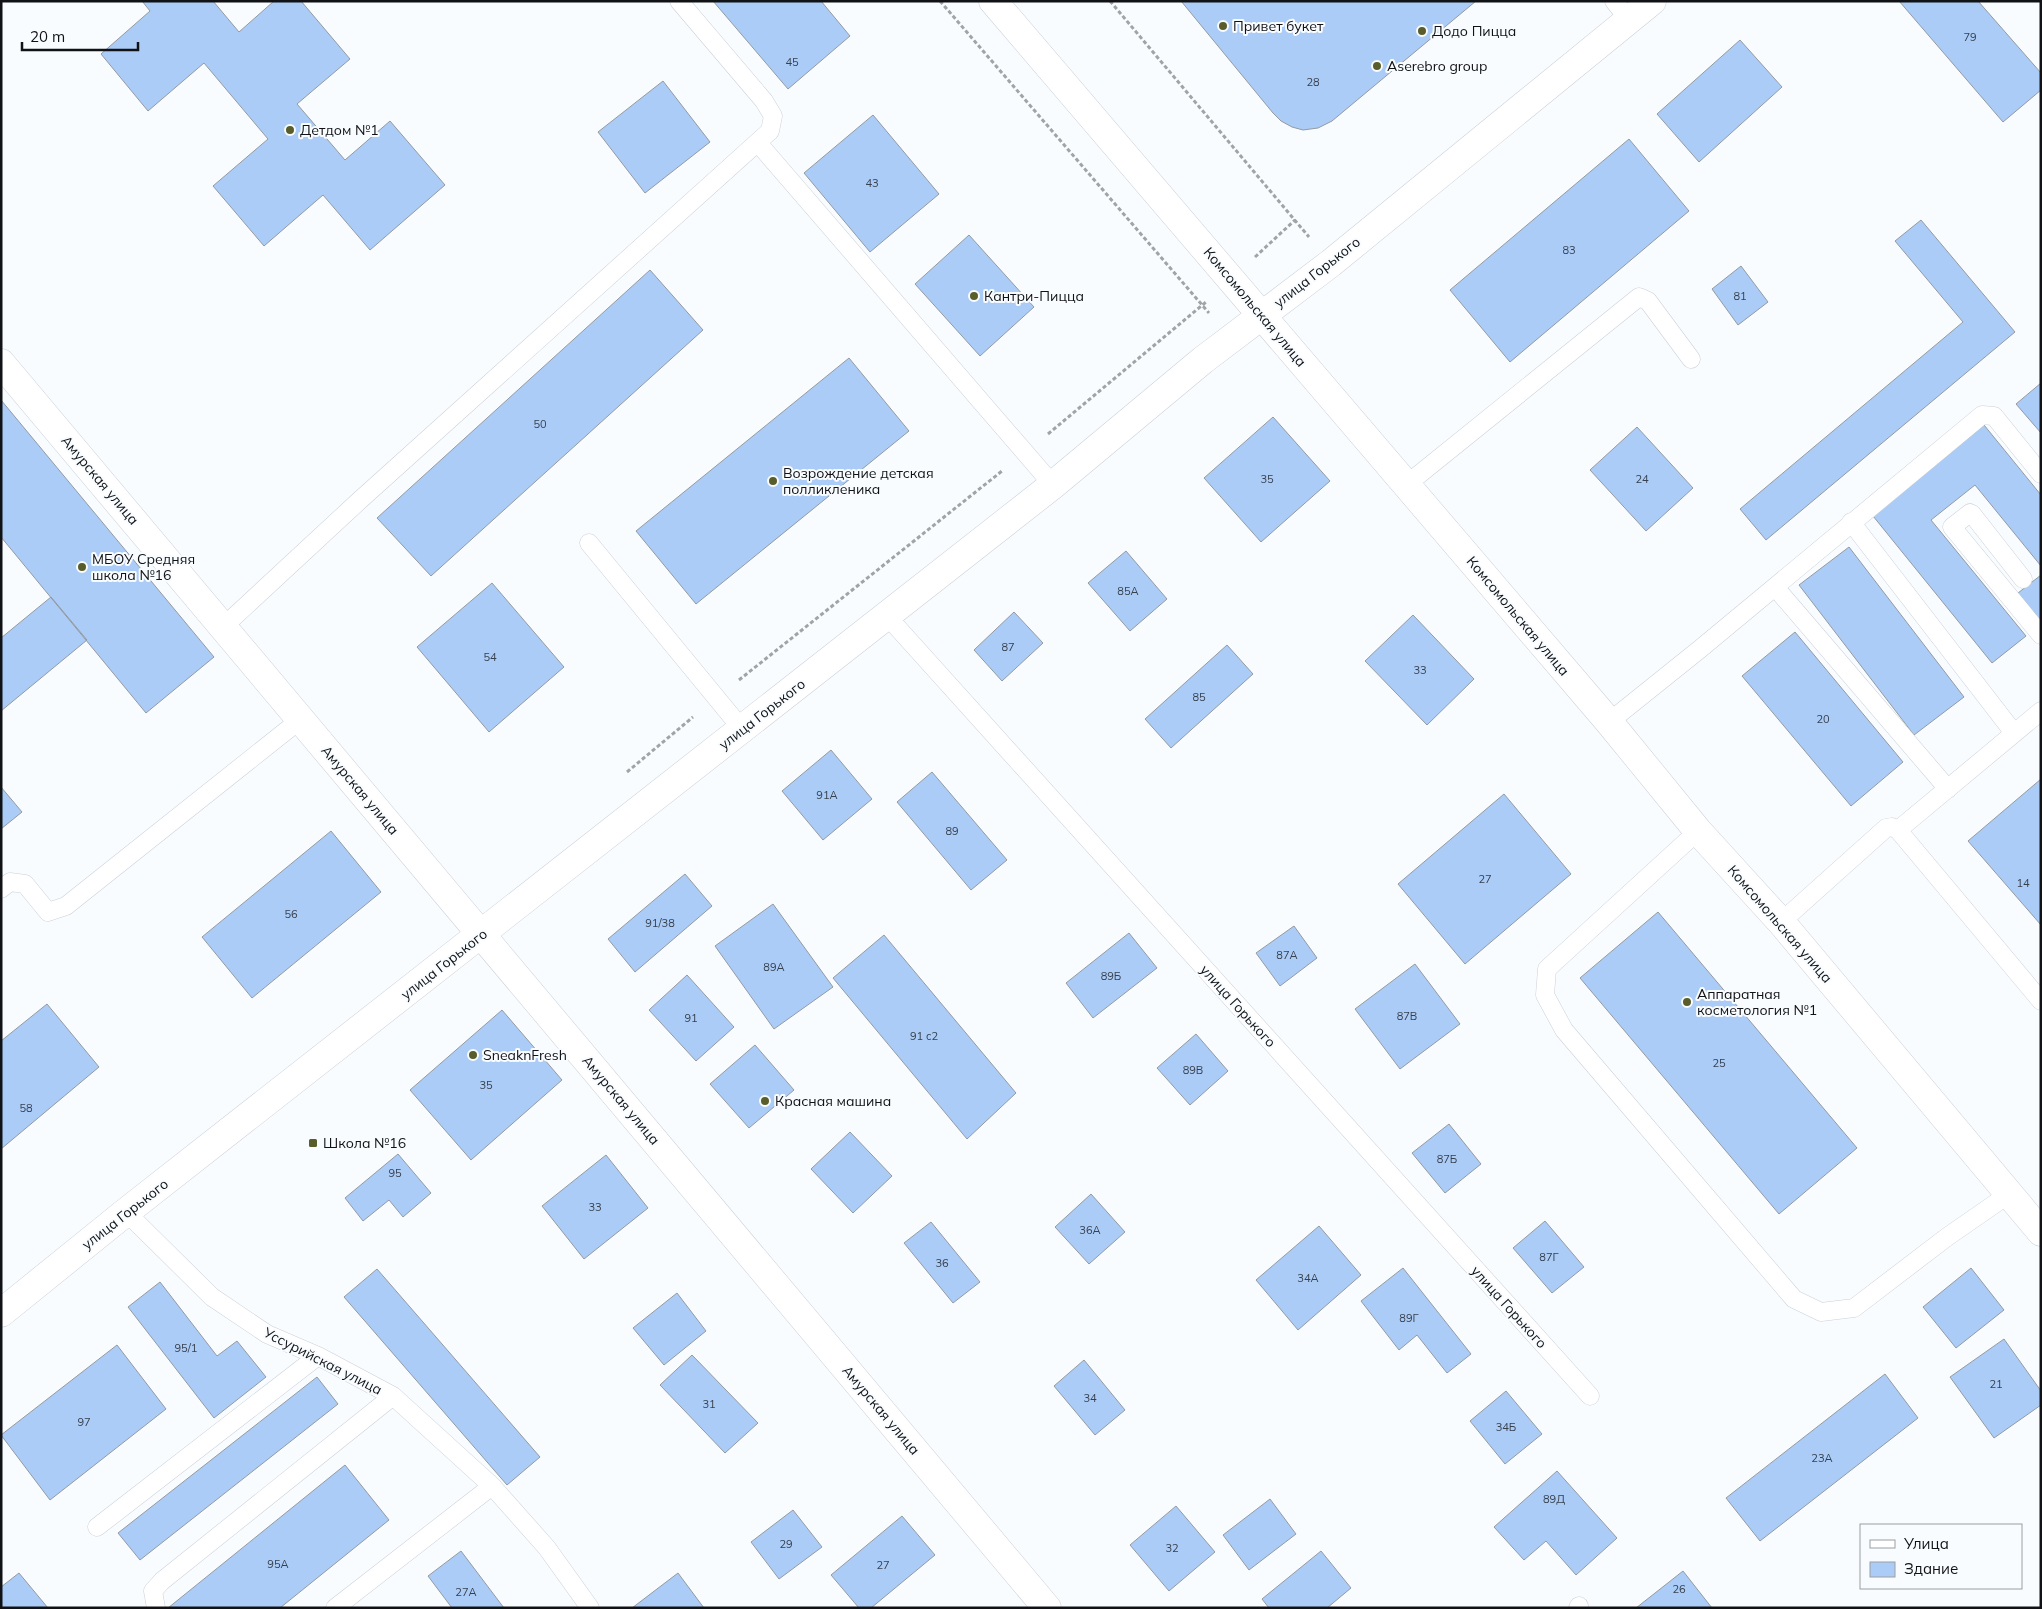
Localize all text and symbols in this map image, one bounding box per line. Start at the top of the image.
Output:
place label: Привет букет [1233,17,1324,35]
scale bar [22,20,139,52]
marker: Привет букет [1217,20,1229,32]
place label: Додо Пицца [1432,22,1516,40]
marker: Додо Пицца [1416,25,1428,37]
text: 20 m [30,27,65,46]
house number: 79 [1963,30,1977,44]
house number: 45 [785,55,799,69]
place label: Aserebro group [1387,57,1487,75]
marker: Aserebro group [1371,60,1383,72]
house number: 28 [1306,75,1320,89]
place label: Детдом №1 [300,121,379,139]
marker: Детдом №1 [284,124,296,136]
house number: 43 [865,176,879,190]
street label: улица Горького [1270,233,1364,311]
house number: 83 [1562,243,1576,257]
street label: Комсомольская улица [1200,244,1310,370]
place label: Кантри-Пицца [984,287,1084,305]
house number: 81 [1733,289,1747,303]
marker: Кантри-Пицца [968,290,980,302]
house number: 50 [533,417,547,431]
street label: Амурская улица [57,432,143,528]
place label: Возрождение детская полликленика [783,464,934,498]
house number: 35 [1260,472,1274,486]
house number: 24 [1635,472,1649,486]
marker: Возрождение детская полликленика [767,475,779,487]
place label: МБОУ Средняя школа №16 [92,550,195,584]
street label: Комсомольская улица [1463,553,1573,679]
marker: МБОУ Средняя школа №16 [76,561,88,573]
house number: 85А [1117,584,1139,598]
house number: 87 [1001,640,1015,654]
house number: 54 [483,650,497,664]
house number: 33 [1413,663,1427,677]
street label: улица Горького [715,675,809,753]
house number: 85 [1192,690,1206,704]
house number: 20 [1816,712,1830,726]
street label: Амурская улица [317,742,403,838]
house number: 91А [816,788,838,802]
house number: 89 [945,824,959,838]
street label: Комсомольская улица [1724,861,1836,987]
house number: 27 [1478,872,1492,886]
house number: 14 [2016,876,2030,890]
house number: 56 [284,907,298,921]
house number: 91/38 [645,916,675,930]
street label: улица Горького [397,925,491,1003]
house number: 87А [1276,948,1298,962]
house number: 89А [763,960,785,974]
street label: улица Горького [1196,961,1280,1051]
house number: 89Б [1101,969,1121,983]
place label: Аппаратная косметология №1 [1697,985,1817,1019]
marker: Аппаратная косметология №1 [1681,996,1693,1008]
house number: 87В [1397,1009,1417,1023]
house number: 91 [684,1011,698,1025]
house number: 91 с2 [910,1029,939,1043]
place label: SneaknFresh [483,1046,567,1064]
marker: SneaknFresh [467,1049,479,1061]
street label: Амурская улица [578,1052,664,1148]
house number: 25 [1712,1056,1726,1070]
house number: 89В [1183,1063,1203,1077]
house number: 35 [479,1078,493,1092]
place label: Красная машина [775,1092,891,1110]
marker: Красная машина [759,1095,771,1107]
house number: 58 [19,1101,33,1115]
place label: Школа №16 [323,1134,406,1152]
marker: Школа №16 [307,1137,319,1149]
house number: 87Б [1437,1152,1457,1166]
house number: 95 [388,1166,402,1180]
street label: улица Горького [78,1175,172,1253]
house number: 33 [588,1200,602,1214]
house number: 36А [1079,1223,1101,1237]
house number: 87Г [1539,1250,1559,1264]
house number: 36 [935,1256,949,1270]
street label: улица Горького [1467,1262,1551,1352]
house number: 34А [1297,1271,1319,1285]
house number: 89Г [1399,1311,1419,1325]
street label: Уссурийская улица [260,1323,385,1399]
house number: 95/1 [175,1341,197,1355]
street label: Амурская улица [838,1362,924,1458]
house number: 21 [1989,1377,2003,1391]
house number: 34 [1083,1391,1097,1405]
house number: 31 [702,1397,716,1411]
house number: 97 [77,1415,91,1429]
house number: 34Б [1496,1420,1516,1434]
house number: 23А [1811,1451,1833,1465]
house number: 89Д [1543,1492,1565,1506]
legend [1860,1524,2022,1589]
text: Улица [1903,1534,1949,1553]
house number: 29 [779,1537,793,1551]
house number: 32 [1165,1541,1179,1555]
house number: 95А [267,1557,289,1571]
house number: 27 [876,1558,890,1572]
text: Здание [1904,1559,1958,1578]
house number: 26 [1672,1582,1686,1596]
house number: 27А [455,1585,477,1599]

